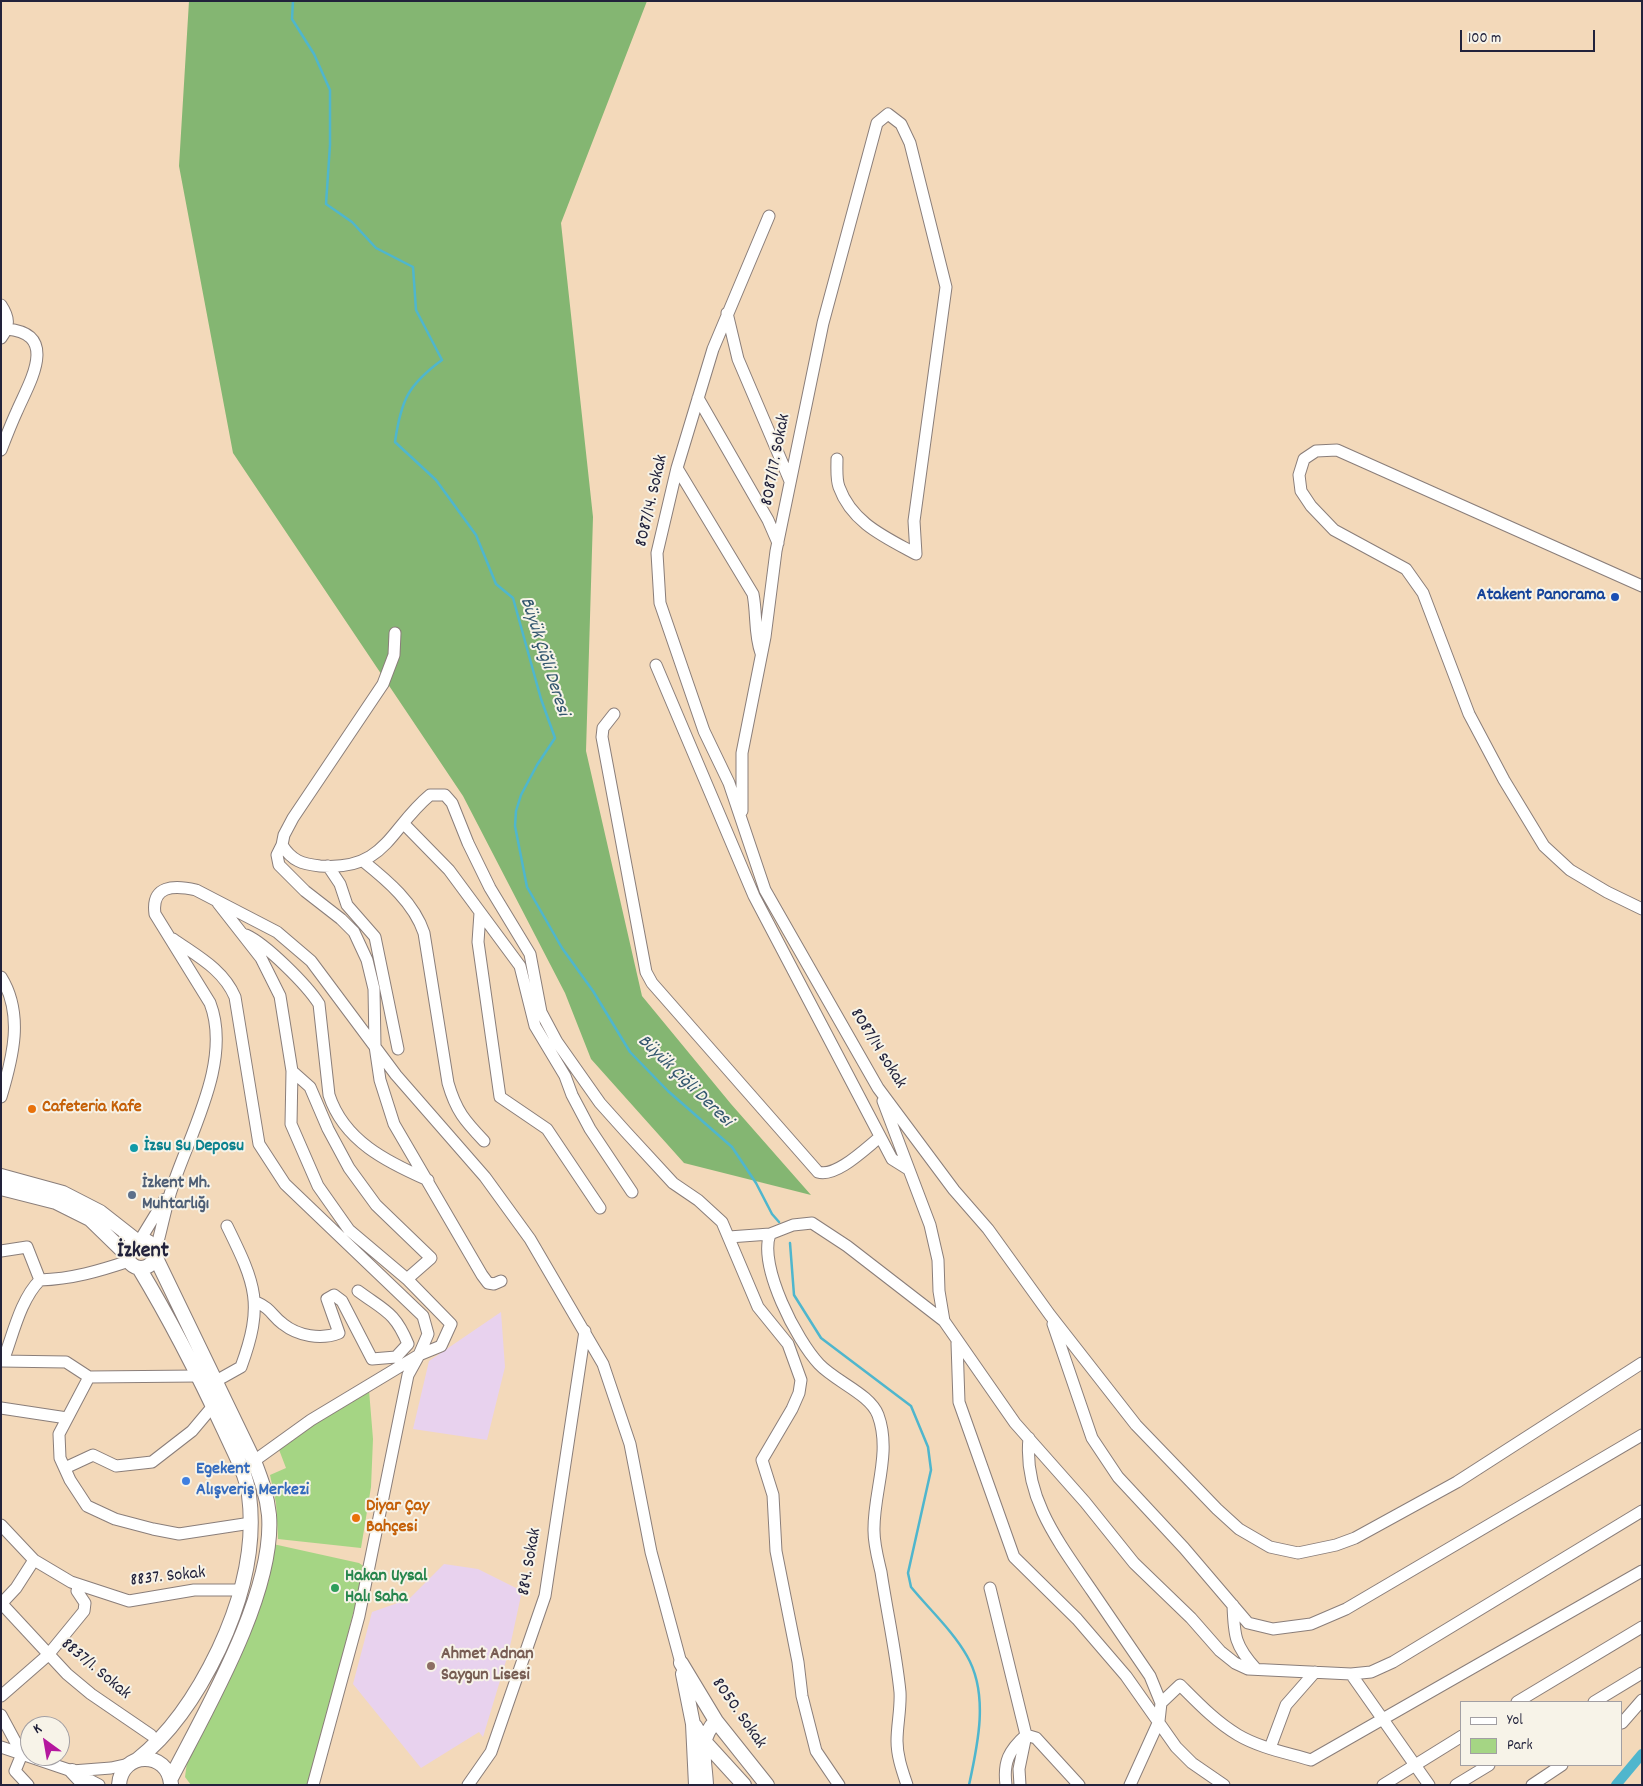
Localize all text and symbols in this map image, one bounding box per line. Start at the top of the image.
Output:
scale bar [1463,20,1598,52]
text: 100 m [1468,28,1501,50]
street label: 8087/17. Sokak [757,412,797,508]
street label: 8087/14. Sokak [632,453,674,549]
place label: Atakent Panorama [1477,586,1605,608]
marker: Atakent Panorama [1609,591,1621,603]
water label: Büyük Çiğli Deresi [513,595,573,719]
street label: 8087/14 sokak [844,1005,910,1093]
water label: Büyük Çiğli Deresi [632,1031,736,1133]
place label: Cafeteria Kafe [42,1098,142,1120]
marker: Cafeteria Kafe [26,1103,38,1115]
place label: İzsu Su Deposu [144,1137,244,1159]
marker: İzsu Su Deposu [128,1142,140,1154]
place label: İzkent Mh. Muhtarlığı [142,1174,210,1216]
marker: İzkent Mh. Muhtarlığı [126,1189,138,1201]
district label: İzkent [117,1240,169,1266]
place label: Egekent Alışveriş Merkezi [196,1460,309,1502]
marker: Egekent Alışveriş Merkezi [180,1475,192,1487]
place label: Diyar Çay Bahçesi [366,1497,429,1540]
marker: Diyar Çay Bahçesi [350,1512,362,1524]
street label: 884. Sokak [514,1527,548,1597]
street label: 8837. Sokak [129,1563,207,1593]
place label: Hakan Uysal Halı Saha [345,1567,427,1610]
marker: Hakan Uysal Halı Saha [329,1582,341,1594]
street label: 8837/1. Sokak [56,1635,134,1705]
place label: Ahmet Adnan Saygun Lisesi [441,1645,533,1688]
marker: Ahmet Adnan Saygun Lisesi [425,1660,437,1672]
street label: 8050. Sokak [706,1674,770,1754]
legend [1460,1701,1623,1766]
text: Yol [1507,1710,1523,1732]
north arrow [20,1716,70,1766]
text: K [30,1719,46,1739]
text: Park [1507,1735,1533,1757]

